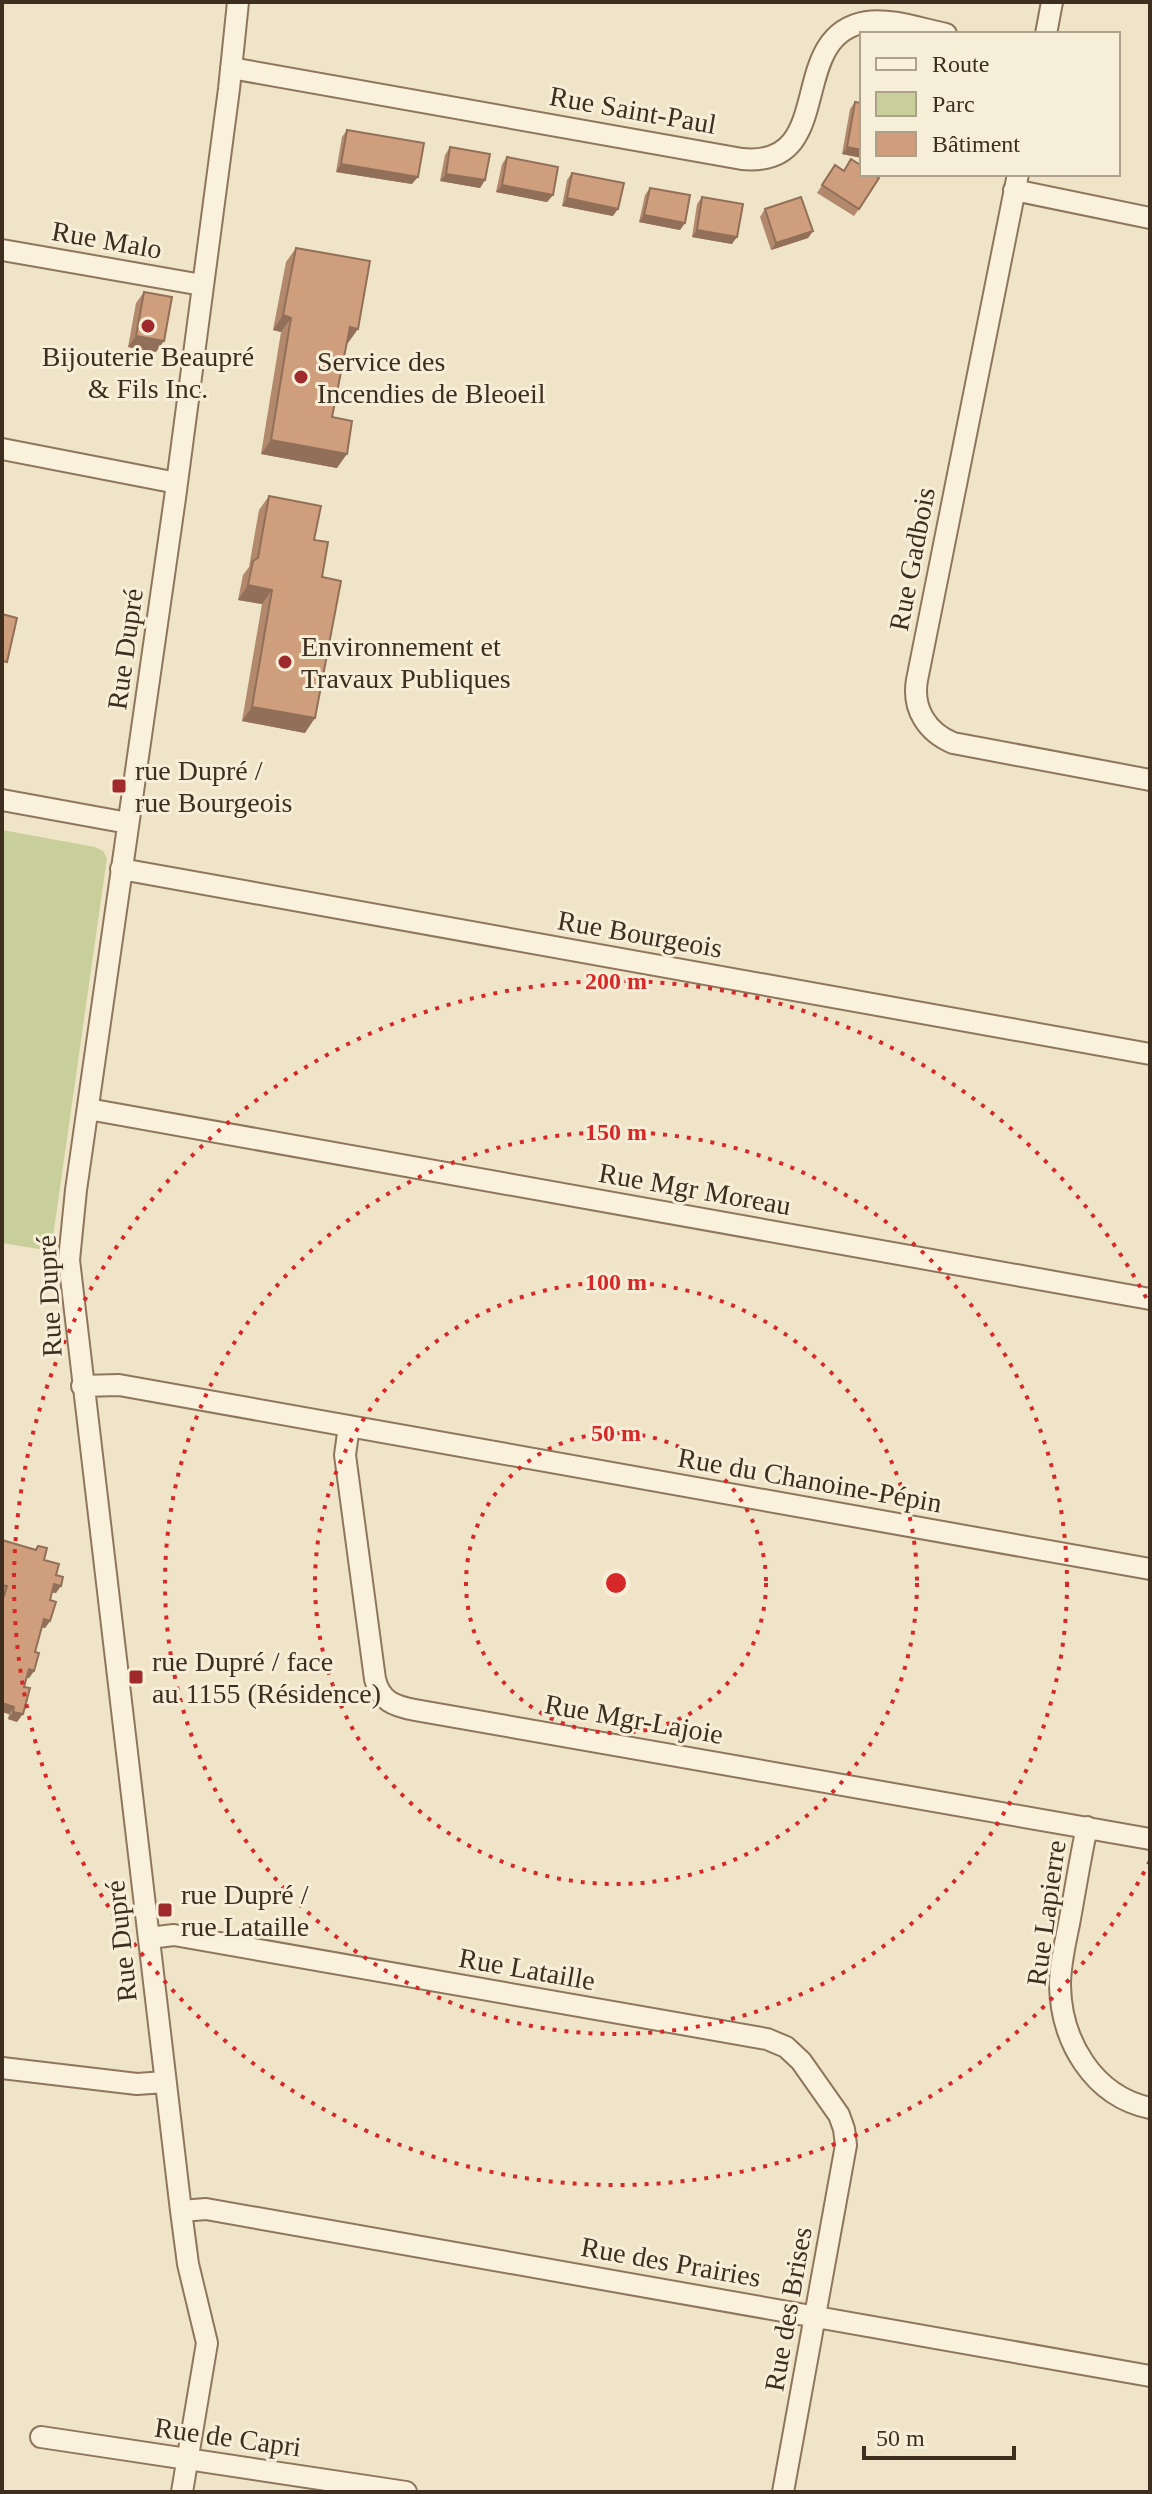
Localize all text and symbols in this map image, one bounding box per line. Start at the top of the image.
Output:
legend [860,32,1120,176]
text: Route [932,51,989,77]
street label: Rue Saint-Paul [547,80,719,140]
text: Parc [932,91,975,117]
text: Bâtiment [932,131,1020,157]
street label: Rue Malo [50,215,164,265]
marker: Bijouterie Beaupré & Fils Inc. [139,317,157,335]
place label: Bijouterie Beaupré & Fils Inc. [42,341,254,404]
place label: Service des Incendies de Bleoeil [317,346,546,409]
marker: Service des Incendies de Bleoeil [292,368,310,386]
street label: Rue Gadbois [883,485,941,633]
street label: Rue Dupré [101,586,149,712]
place label: Environnement et Travaux Publiques [301,631,511,694]
marker: Environnement et Travaux Publiques [276,653,294,671]
place label: rue Dupré / rue Bourgeois [135,755,292,818]
marker: rue Dupré / rue Bourgeois [110,777,128,795]
street label: Rue Bourgeois [555,904,725,964]
text: 200 m [585,968,647,994]
text: 150 m [585,1119,647,1145]
street label: Rue Mgr Moreau [597,1157,793,1221]
street label: Rue Dupré [30,1234,68,1358]
text: 100 m [585,1269,647,1295]
text: 50 m [591,1420,641,1446]
street label: Rue du Chanoine-Pépin [676,1442,944,1518]
centre of rings [602,1569,630,1597]
place label: rue Dupré / face au 1155 (Résidence) [152,1646,381,1709]
marker: rue Dupré / face au 1155 (Résidence) [127,1668,145,1686]
street label: Rue Mgr-Lajoie [542,1688,726,1750]
street label: Rue Lapierre [1020,1838,1072,1988]
street label: Rue Dupré [99,1879,143,2003]
place label: rue Dupré / rue Lataille [181,1879,309,1942]
marker: rue Dupré / rue Lataille [156,1901,174,1919]
street label: Rue Lataille [457,1942,597,1996]
street label: Rue des Brises [758,2224,818,2394]
street label: Rue des Prairies [579,2231,763,2293]
scale bar [864,2410,1014,2460]
street label: Rue de Capri [153,2411,304,2463]
text: 50 m [876,2425,925,2451]

